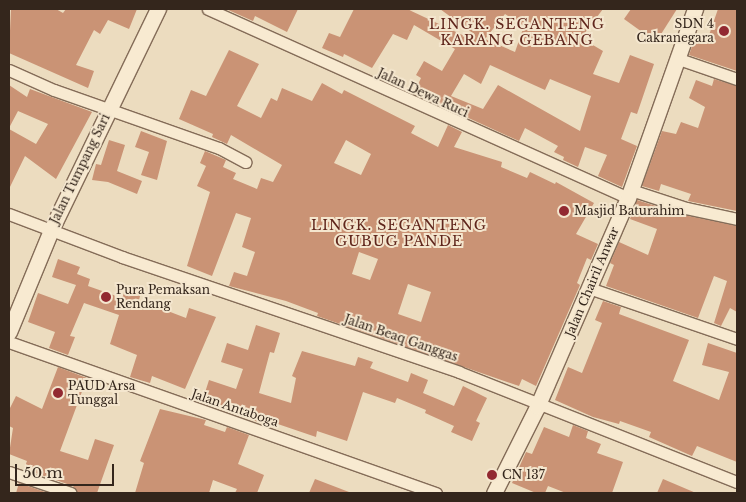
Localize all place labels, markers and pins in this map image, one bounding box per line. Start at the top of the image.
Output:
place label: SDN 4 Cakranegara [637,17,714,45]
marker: SDN 4 Cakranegara [718,25,730,37]
place label: Masjid Baturahim [574,204,684,218]
marker: Masjid Baturahim [558,205,570,217]
place label: Pura Pemaksan Rendang [116,283,210,311]
marker: Pura Pemaksan Rendang [100,291,112,303]
place label: PAUD Arsa Tunggal [68,379,136,407]
marker: PAUD Arsa Tunggal [52,387,64,399]
place label: CN 137 [502,468,545,482]
marker: CN 137 [486,469,498,481]

